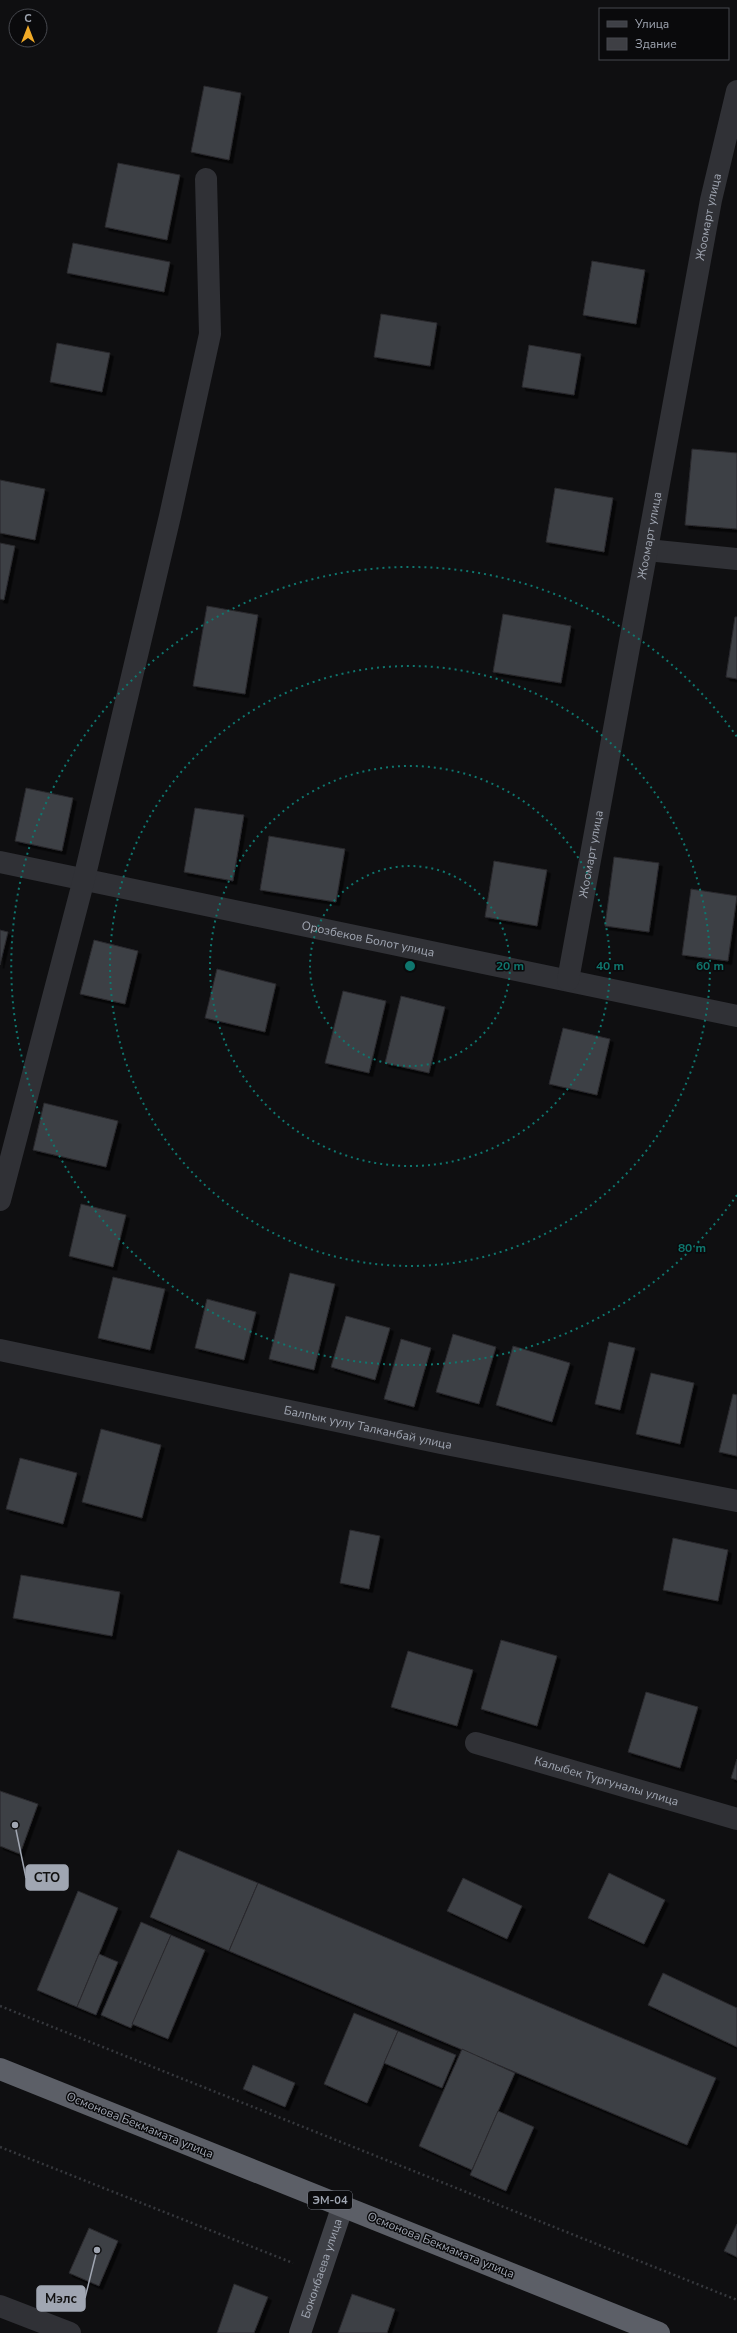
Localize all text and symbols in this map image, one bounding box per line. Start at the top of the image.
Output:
north arrow [8,8,48,48]
legend [599,8,729,60]
text: С [24,11,32,26]
text: Улица [634,16,669,32]
text: Здание [635,36,677,52]
street label: Жоомарт улица [692,172,725,262]
street label: Жоомарт улица [634,490,665,580]
street label: Жоомарт улица [575,809,607,899]
street label: Орозбеков Болот улица [300,917,436,961]
text: 20 m [496,958,524,974]
text: 40 m [596,958,624,974]
text: 60 m [696,958,724,974]
centre of rings [403,959,417,973]
text: 80 m [678,1240,706,1256]
street label: Балпык уулу Талканбай улица [282,1402,453,1453]
street label: Калыбек Тургуналы улица [533,1752,681,1810]
callout: СТО [26,1865,68,1890]
text: СТО [34,1869,60,1887]
street label: Осмонова Бекмамата улица [64,2088,216,2162]
road number: ЭМ-04 [308,2191,352,2209]
street label: Осмонова Бекмамата улица [365,2208,517,2282]
street label: Боконбаева улица [297,2217,346,2321]
callout: Мэлс [37,2286,85,2311]
text: Мэлс [45,2290,78,2308]

